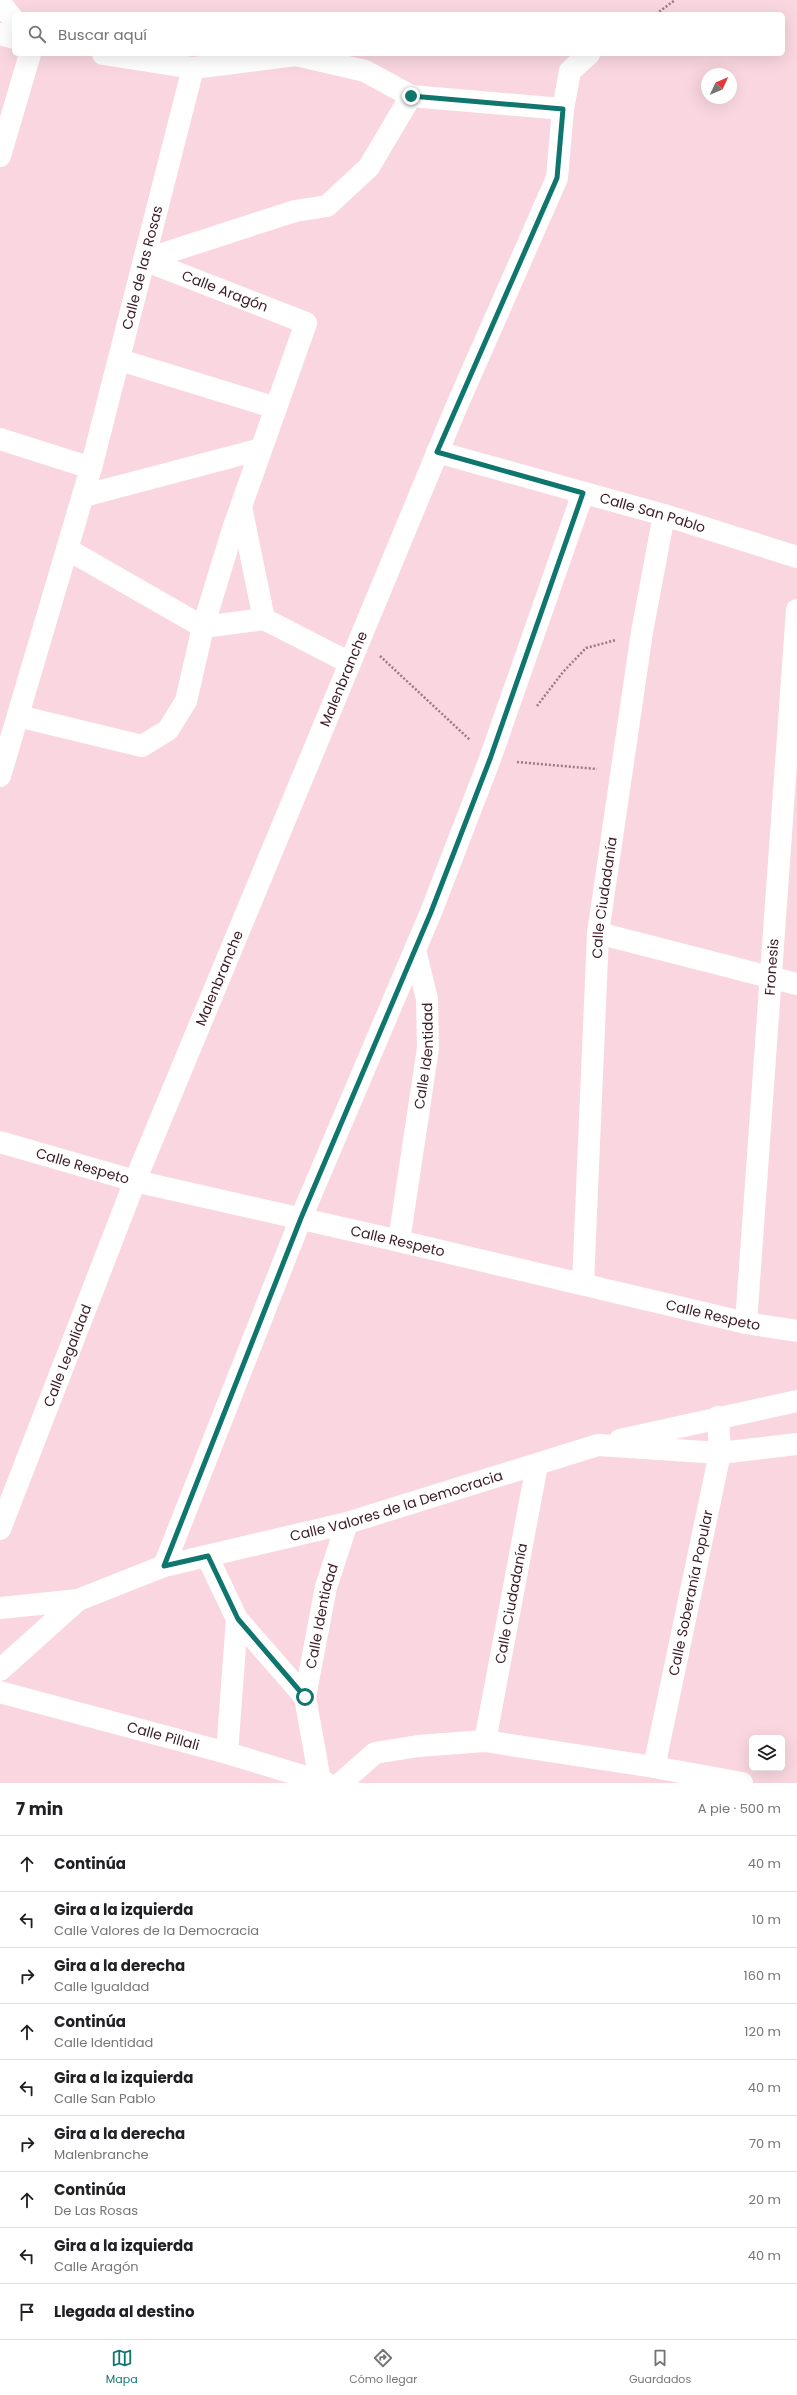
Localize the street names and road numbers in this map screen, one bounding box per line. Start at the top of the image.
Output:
street label: Calle de las Rosas [117,204,168,332]
street label: Calle Aragón [179,265,271,317]
street label: Calle San Pablo [597,488,708,538]
street label: Malenbranche [315,628,372,730]
street label: Calle Ciudadanía [587,836,622,959]
street label: Malenbranche [190,927,248,1029]
street label: Fronesis [759,938,783,996]
street label: Calle Identidad [409,1002,438,1111]
street label: Calle Respeto [34,1143,132,1189]
street label: Calle Respeto [349,1220,447,1262]
street label: Calle Respeto [664,1294,762,1335]
street label: Calle Legalidad [38,1301,96,1410]
street label: Calle Valores de la Democracia [288,1465,505,1546]
street label: Calle Soberanía Popular [663,1508,718,1678]
street label: Calle Ciudadanía [490,1541,532,1666]
street label: Calle Identidad [301,1561,343,1670]
street label: Calle Pillali [125,1717,202,1755]

